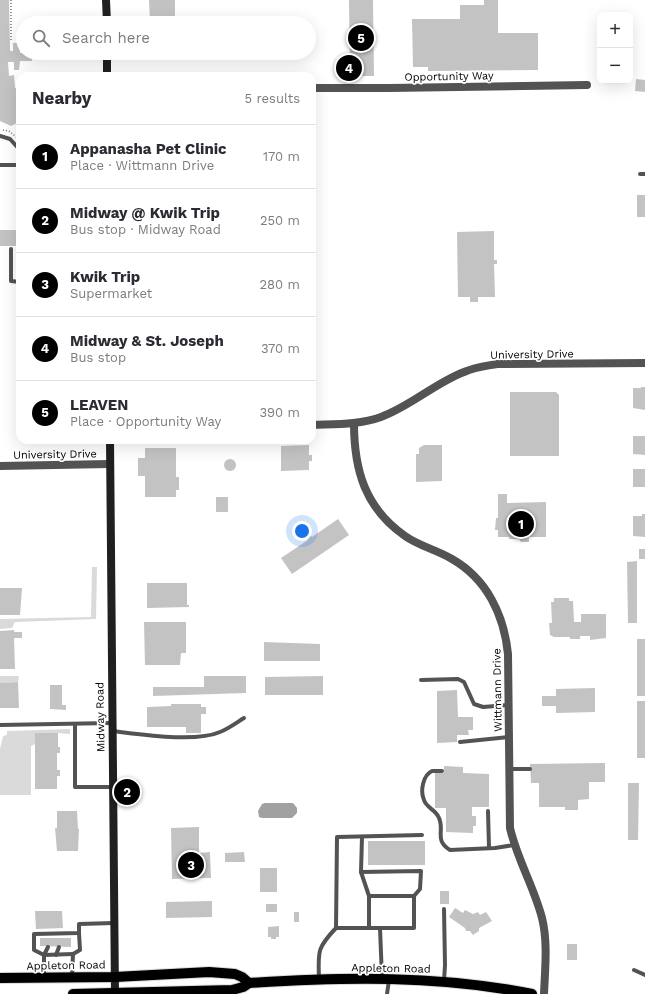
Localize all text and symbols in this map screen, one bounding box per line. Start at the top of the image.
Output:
map controls [597,12,633,84]
button: + [597,12,633,48]
search box [16,16,316,60]
pin: 5 [348,23,374,53]
icon: search [30,27,52,49]
text: Search here [62,29,150,47]
button: − [597,48,633,84]
pin: 4 [336,53,362,83]
street label: Opportunity Way [404,69,494,84]
text: Nearby [32,88,91,108]
text: 5 results [245,91,300,106]
text: Appanasha Pet Clinic [70,140,227,158]
text: 1 [42,149,48,164]
text: 170 m [263,149,300,164]
text: Place · Wittmann Drive [70,158,214,173]
text: Midway @ Kwik Trip [70,204,220,222]
text: 2 [41,213,49,228]
text: 250 m [260,213,300,228]
text: Bus stop · Midway Road [70,222,221,237]
text: Kwik Trip [70,268,140,286]
text: 3 [41,277,49,292]
text: 280 m [260,277,300,292]
text: Supermarket [70,286,152,301]
text: Midway & St. Joseph [70,332,224,350]
text: 4 [41,341,49,356]
text: 370 m [261,341,300,356]
street label: University Drive [490,347,574,362]
text: Bus stop [70,350,126,365]
text: LEAVEN [70,396,128,414]
text: 5 [41,405,49,420]
text: 390 m [259,405,300,420]
text: Place · Opportunity Way [70,414,221,429]
street label: University Drive [13,447,97,462]
pin: 1 [508,509,534,539]
your location [292,521,312,541]
street label: Wittmann Drive [490,648,505,732]
street label: Midway Road [93,682,108,752]
pin: 2 [114,777,140,807]
pin: 3 [178,850,204,880]
street label: Appleton Road [26,958,106,973]
street label: Appleton Road [351,961,431,976]

